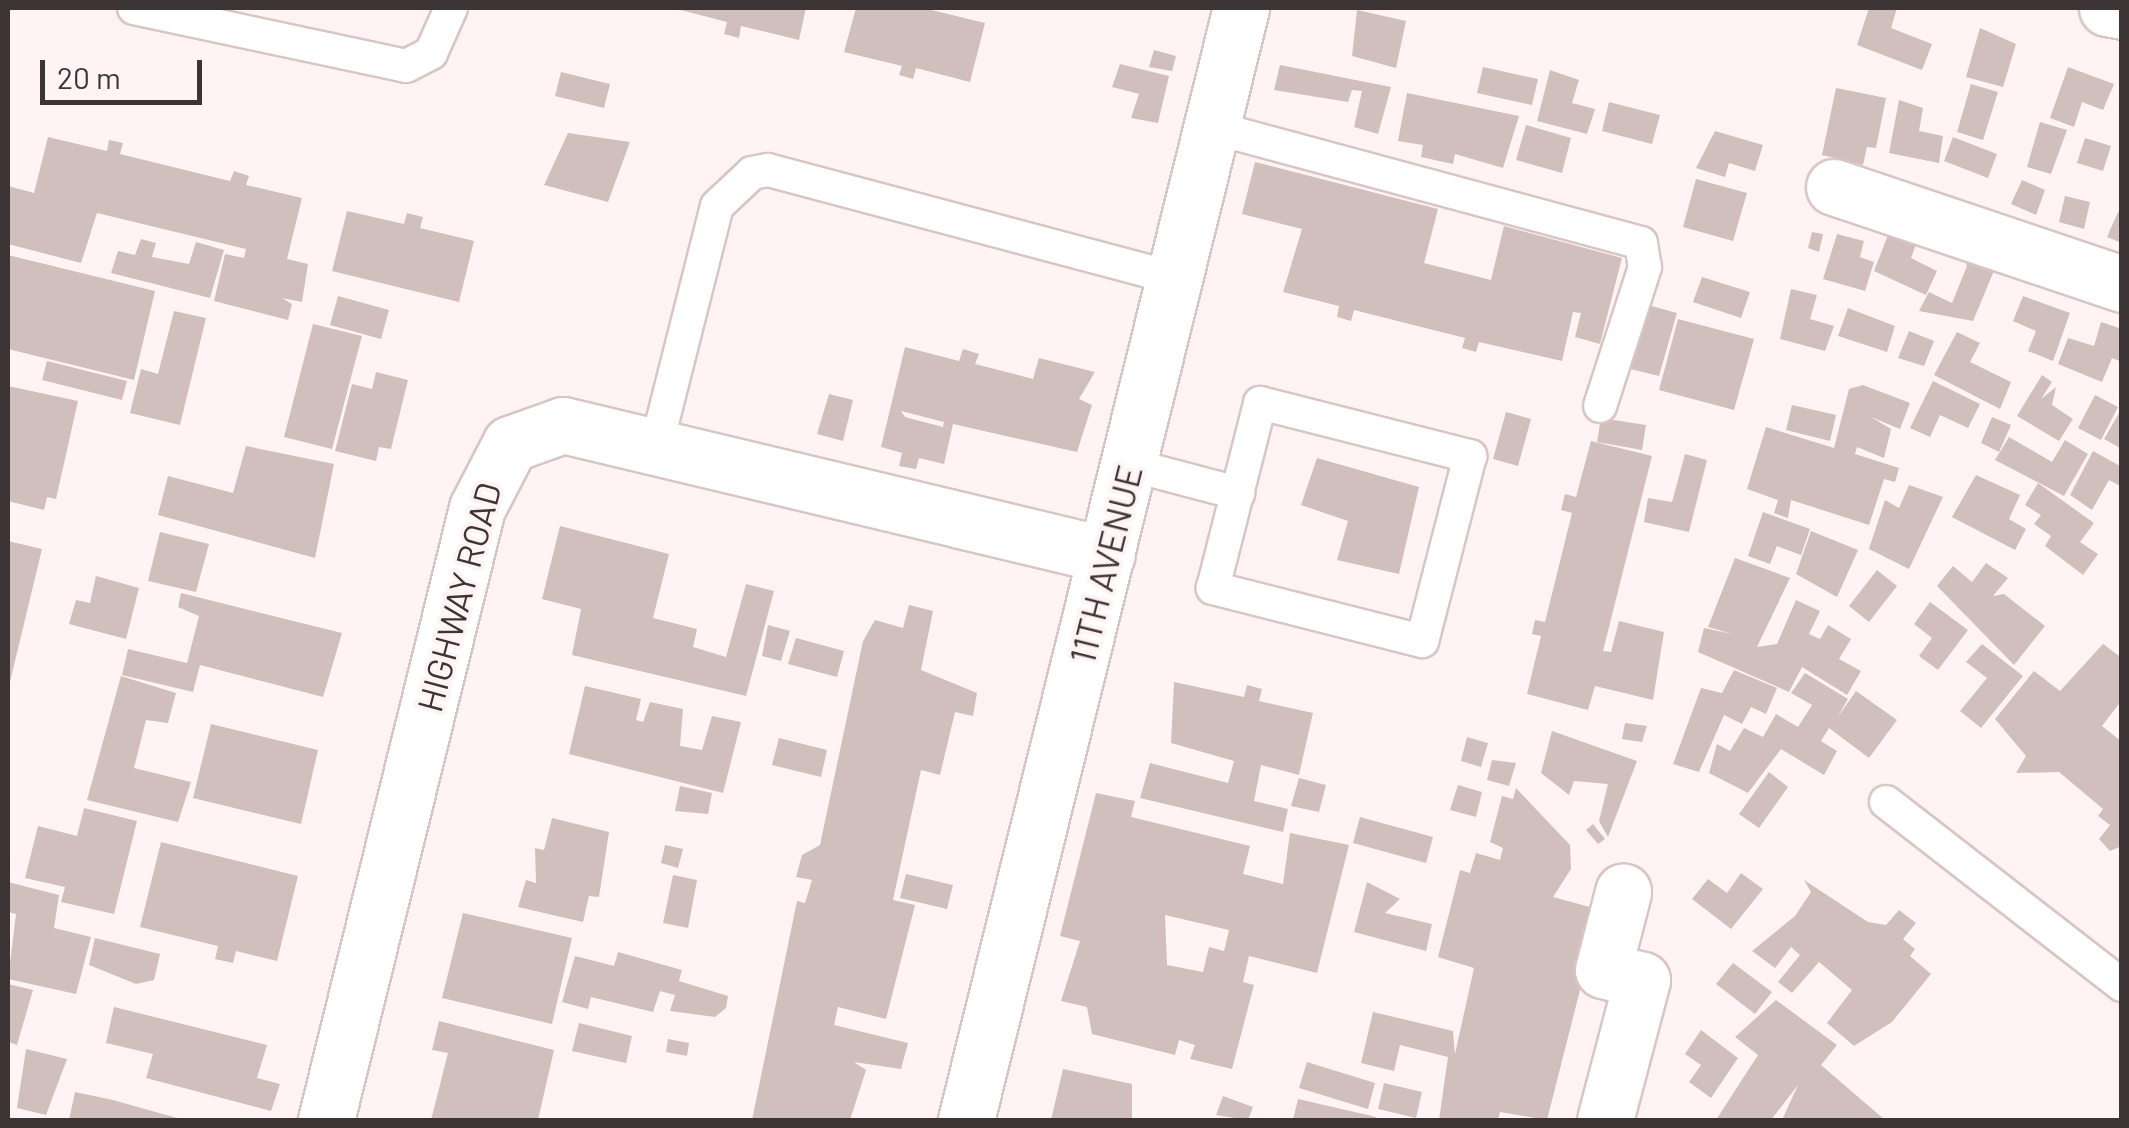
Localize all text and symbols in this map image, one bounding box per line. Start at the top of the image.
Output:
scale bar [45,40,208,102]
text: 20 m [57,59,121,95]
street label: 11TH AVENUE [1060,461,1150,667]
street label: HIGHWAY ROAD [407,478,509,716]

